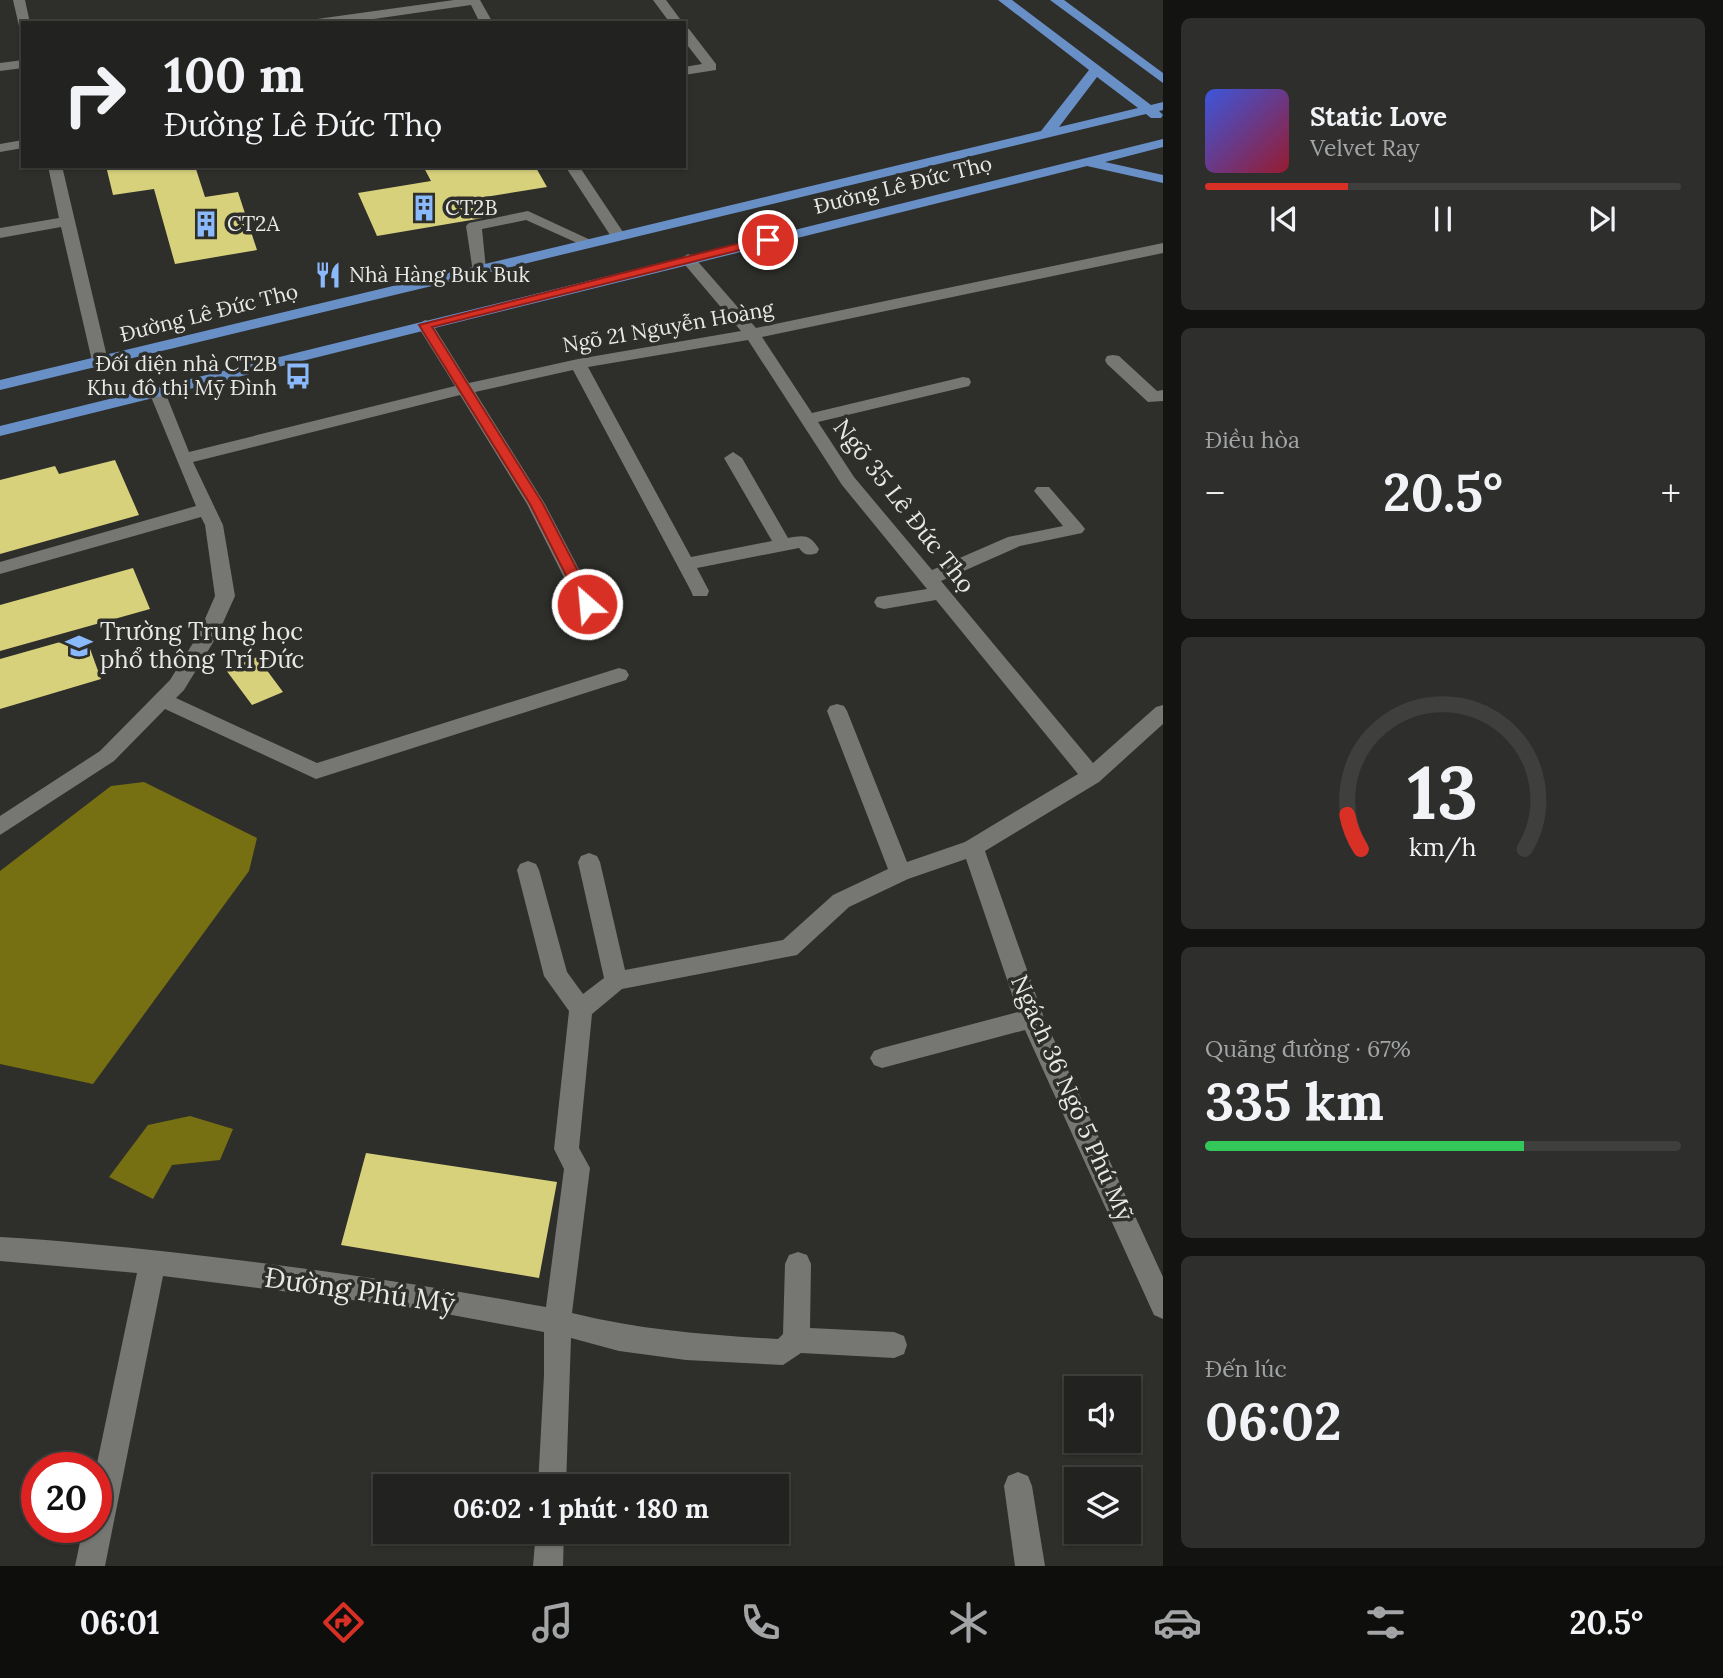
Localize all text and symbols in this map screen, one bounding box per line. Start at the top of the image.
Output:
text: 100 m [164,43,304,105]
icon: right [49,49,140,140]
text: Static Love [1310,100,1447,133]
text: Đường Lê Đức Thọ [164,104,442,145]
text: Velvet Ray [1310,133,1420,162]
street label: Đường Lê Đức Thọ [811,149,995,220]
building icon: CT2B [409,193,439,223]
place label: CT2B [445,194,497,221]
icon: previous [1265,200,1303,238]
icon: pause [1424,200,1462,238]
icon: next [1583,200,1621,238]
building icon: CT2A [191,209,221,239]
place label: CT2A [227,210,280,237]
pin [738,210,798,270]
icon: arrive [749,221,787,259]
restaurant icon: Nhà Hàng Buk Buk [313,260,343,290]
place label: Nhà Hàng Buk Buk [349,261,531,288]
street label: Đường Lê Đức Thọ [117,277,301,348]
street label: Ngõ 21 Nguyễn Hoàng [560,295,776,358]
place label: Đối diện nhà CT2B Khu đô thị Mỹ Đình [87,350,277,401]
bus stop icon: Đối diện nhà CT2B Khu đô thị Mỹ Đình [283,361,313,391]
street label: Ngõ 35 Lê Đức Thọ [827,412,982,599]
text: Điều hòa [1205,425,1300,454]
text: 20.5° [1383,459,1503,525]
text: − [1205,469,1225,517]
text: + [1661,469,1681,517]
position arrow [550,567,624,641]
place label: Trường Trung học phổ thông Trí Đức [100,616,304,675]
school or university icon: Trường Trung học phổ thông Trí Đức [64,631,94,661]
text: 13 [1408,746,1478,839]
text: km/h [1409,831,1477,863]
street label: Ngách 36 Ngõ 5 Phú Mỹ [1004,970,1141,1226]
text: Quãng đường · 67% [1205,1034,1411,1063]
text: 335 km [1205,1068,1384,1134]
street label: Đường Phú Mỹ [262,1259,458,1321]
text: Đến lúc [1205,1354,1287,1383]
map controls [1064,1376,1141,1544]
button: sound [1064,1376,1141,1453]
text: 06:02 [1205,1388,1342,1454]
speed limit sign: 20 [21,1452,112,1543]
button: layers [1064,1467,1141,1544]
text: 06:02 · 1 phút · 180 m [453,1492,709,1525]
icon: directions [319,1598,368,1647]
icon: music [528,1598,577,1647]
icon: phone [736,1598,785,1647]
icon: climate [944,1598,993,1647]
icon: car [1153,1598,1202,1647]
icon: filters [1361,1598,1410,1647]
text: 06:01 [80,1602,160,1643]
text: 20.5° [1569,1602,1643,1643]

